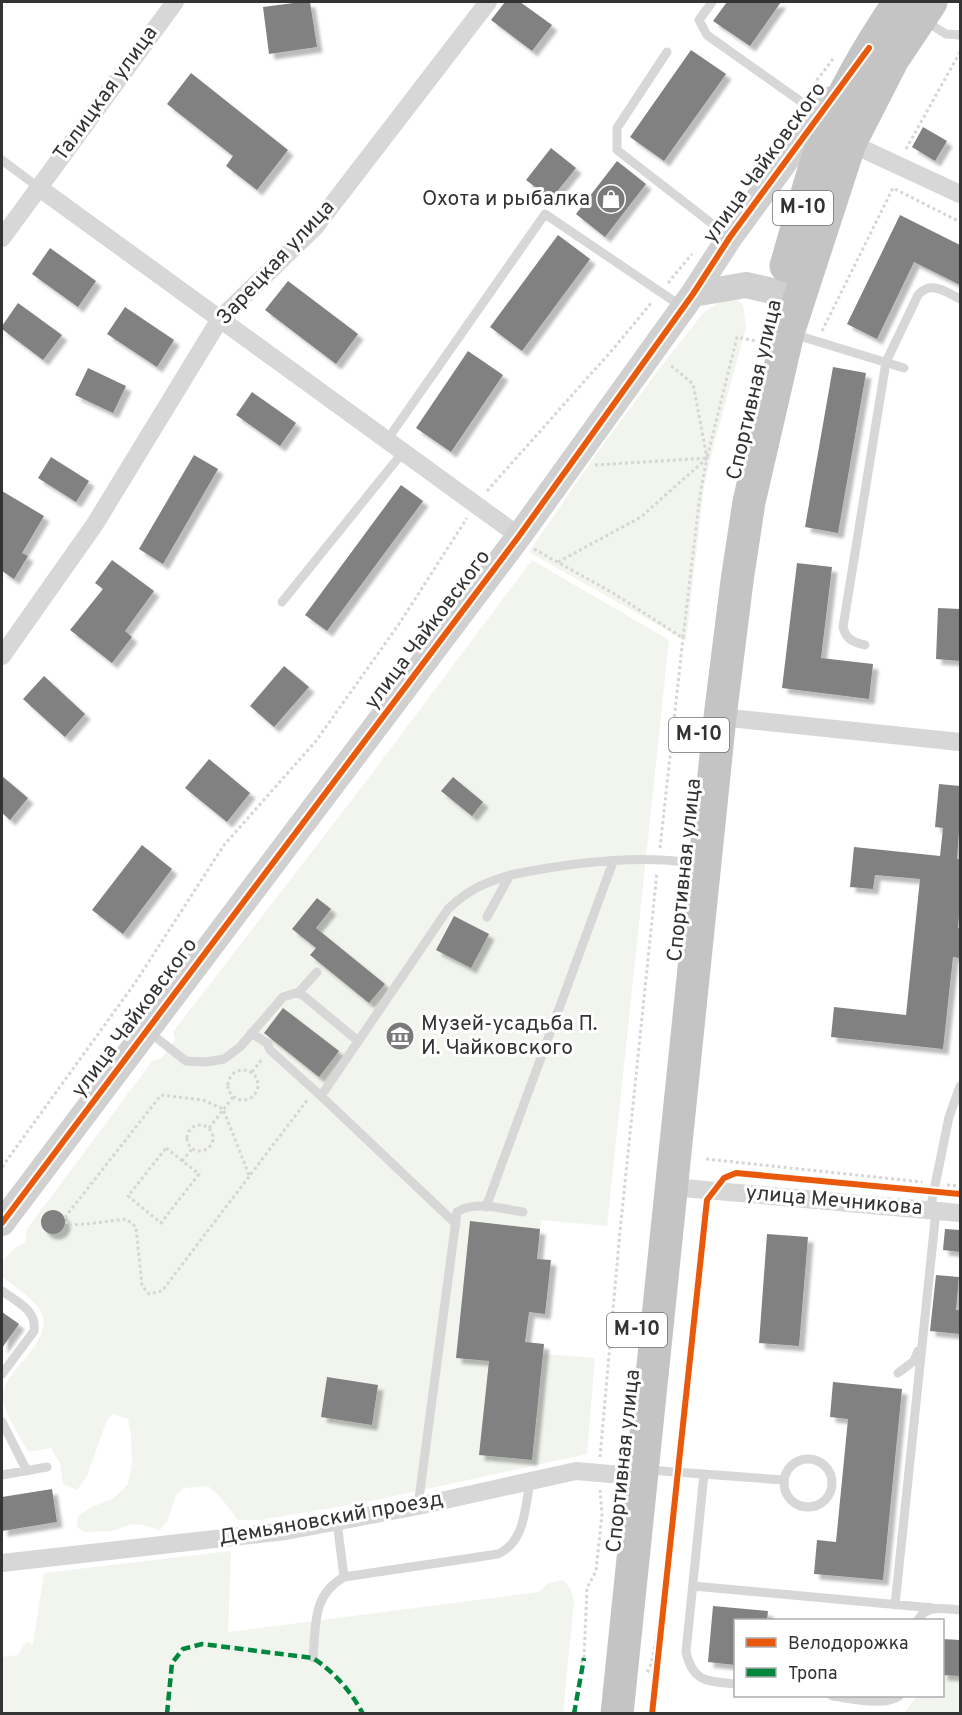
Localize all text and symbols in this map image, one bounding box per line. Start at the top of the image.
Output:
street label: Талицкая улица [48,21,164,167]
street label: улица Чайковского [697,77,833,249]
shop icon: Охота и рыбалка [595,183,627,215]
place label: Охота и рыбалка [422,186,590,213]
road number: М-10 [773,191,833,225]
street label: Зарецкая улица [211,195,341,331]
street label: Спортивная улица [721,297,789,483]
street label: улица Чайковского [359,545,497,715]
road number: М-10 [669,718,729,752]
street label: Спортивная улица [662,777,708,963]
street label: улица Чайковского [66,933,204,1103]
place label: Музей-усадьба П. И. Чайковского [421,1011,598,1062]
museum icon: Музей-усадьба П. И. Чайковского [384,1020,416,1052]
street label: улица Мечникова [744,1180,924,1222]
road number: М-10 [607,1313,667,1347]
street label: Спортивная улица [601,1368,647,1554]
street label: Демьяновский проезд [217,1486,445,1552]
legend [734,1619,944,1697]
text: Велодорожка [788,1633,908,1656]
text: Тропа [788,1663,837,1686]

